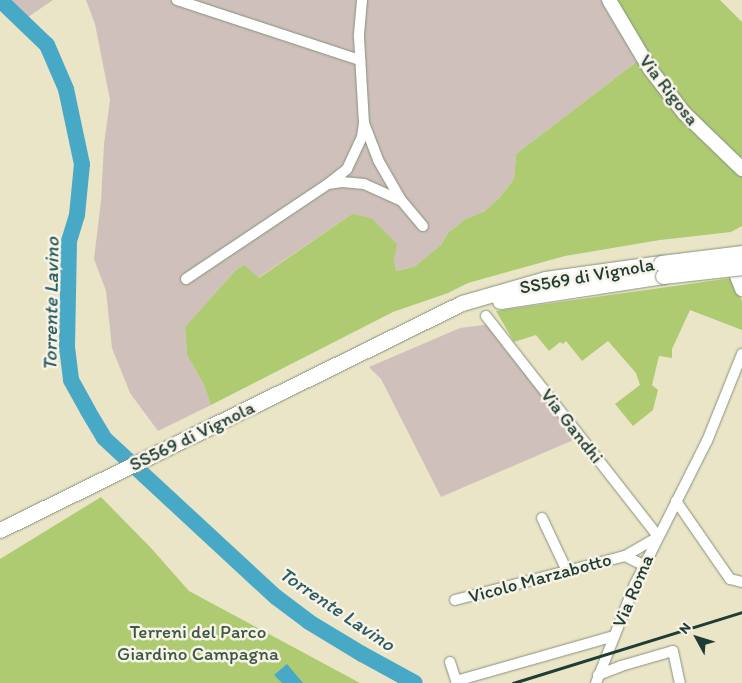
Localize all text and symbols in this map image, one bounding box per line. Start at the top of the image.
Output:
street label: Via Rigosa [634,50,704,130]
water label: Torrente Lavino [38,237,64,371]
street label: SS569 di Vignola [518,253,656,299]
street label: Via Gandhi [536,384,608,468]
street label: SS569 di Vignola [126,396,258,476]
street label: Vicolo Marzabotto [466,548,614,608]
street label: Via Roma [608,552,658,630]
water label: Torrente Lavino [275,562,399,656]
north arrow [672,613,722,663]
text: N [675,619,695,637]
park label: Terreni del Parco Giardino Campagna [117,621,279,665]

